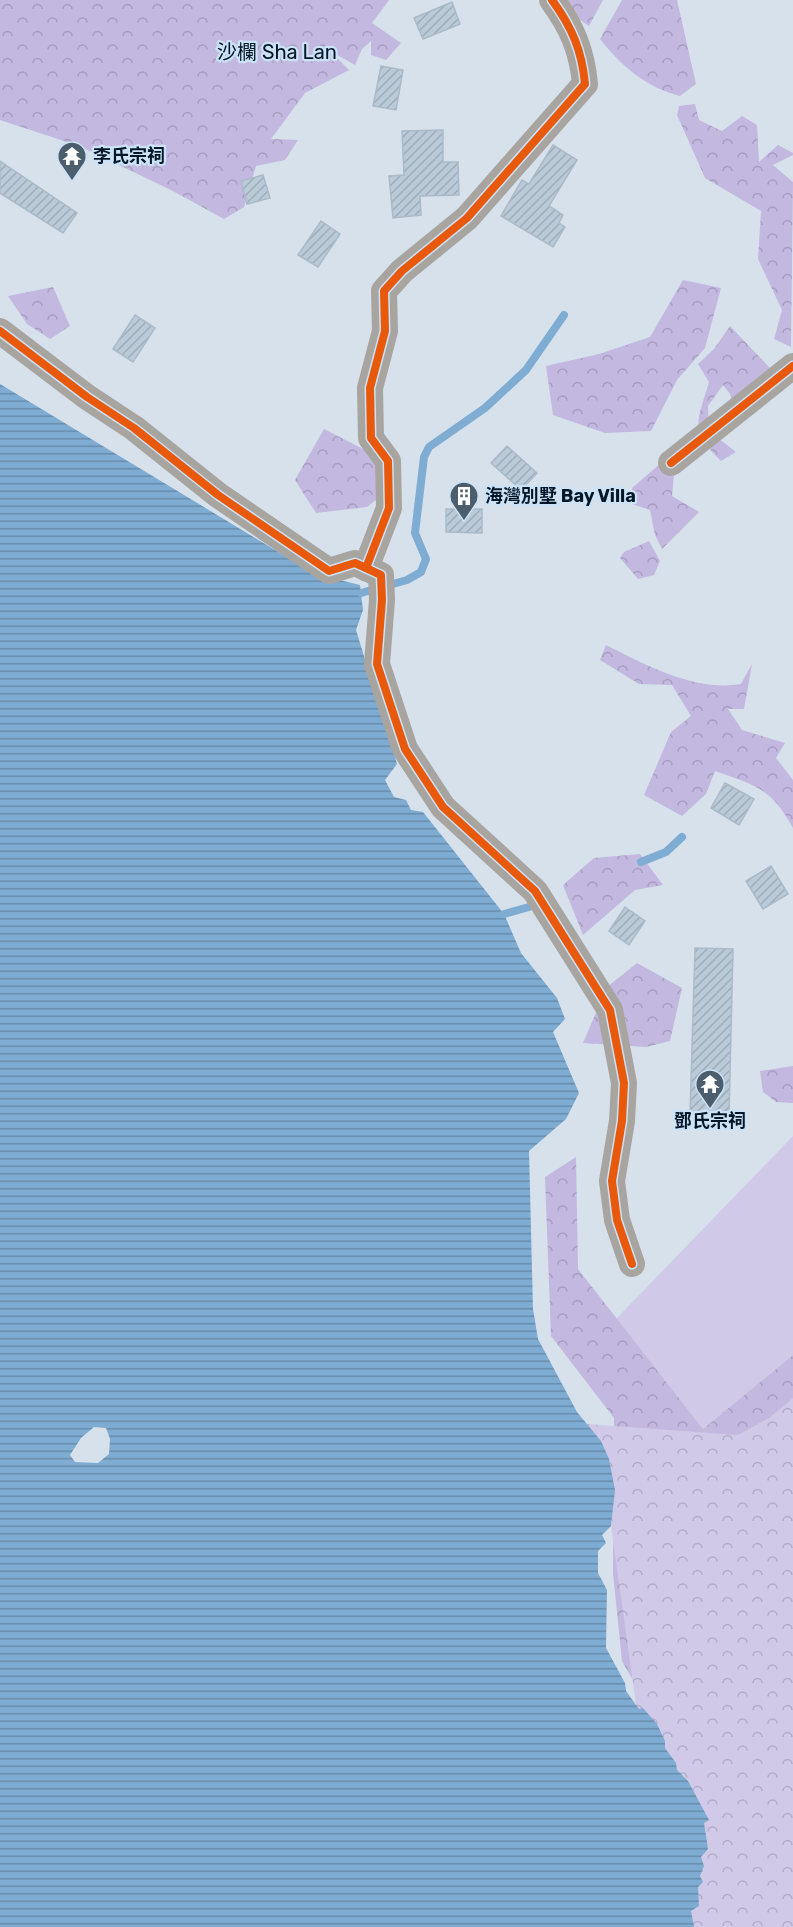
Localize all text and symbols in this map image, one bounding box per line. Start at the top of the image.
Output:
district label: 沙欄 Sha Lan [217,40,337,64]
temple icon: 李氏宗祠 [56,140,88,182]
place label: 李氏宗祠 [93,145,165,167]
building icon: 海灣別墅 Bay Villa [448,480,480,522]
place label: 海灣別墅 Bay Villa [485,485,636,507]
temple icon: 鄧氏宗祠 [694,1068,726,1110]
place label: 鄧氏宗祠 [674,1110,746,1132]

